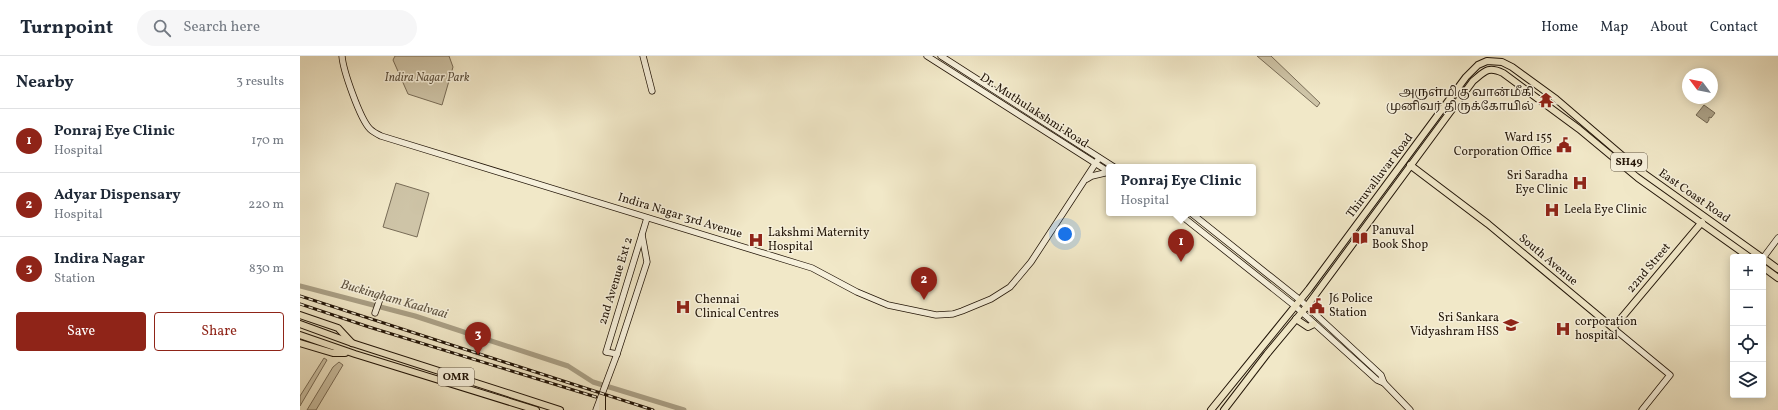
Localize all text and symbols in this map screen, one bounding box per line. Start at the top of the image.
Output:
search box [137,10,417,46]
text: Turnpoint [20,15,113,41]
icon: search [151,17,173,39]
text: Search here [183,17,260,38]
text: Home [1541,18,1578,37]
text: Map [1600,18,1628,37]
text: About [1650,18,1688,37]
text: Contact [1710,18,1758,37]
north arrow [1682,68,1718,104]
park label: Indira Nagar Park [385,70,470,86]
street label: Dr. Muthulakshmi Road [977,70,1092,152]
text: Nearby [16,71,74,94]
text: 3 results [236,73,284,91]
place label: அருள்மிகு வான்மீகி முனிவர் திருக்கோயில் [1386,85,1534,115]
temple icon: அருள்மிகு வான்மீகி முனிவர் திருக்கோயில் [1537,91,1555,109]
text: Ponraj Eye Clinic [54,121,175,142]
street label: Thiruvalluvar Road [1343,130,1417,221]
place label: Ward 155 Corporation Office [1454,130,1552,160]
text: 1 [26,132,32,150]
text: 170 m [251,132,284,150]
public building icon: Ward 155 Corporation Office [1555,136,1573,154]
text: Hospital [54,142,103,160]
road number: SH49 [1611,153,1647,171]
popup [1106,164,1256,216]
street label: East Coast Road [1655,165,1733,227]
place label: Sri Saradha Eye Clinic [1507,168,1568,198]
text: Ponraj Eye Clinic [1121,171,1241,192]
hospital icon: Sri Saradha Eye Clinic [1571,174,1589,192]
text: Adyar Dispensary [54,185,181,206]
street label: Indira Nagar 3rd Avenue [616,189,744,243]
text: Hospital [1121,192,1169,210]
text: 2 [26,196,32,214]
text: 220 m [248,196,284,214]
hospital icon: Leela Eye Clinic [1543,201,1561,219]
place label: Leela Eye Clinic [1564,202,1647,218]
text: Hospital [54,206,103,224]
place label: Panuval Book Shop [1372,223,1428,253]
your location [1055,224,1075,244]
place label: Lakshmi Maternity Hospital [768,225,870,255]
pin: 1 [1168,229,1194,262]
library icon: Panuval Book Shop [1351,229,1369,247]
street label: South Avenue [1515,230,1581,290]
hospital icon: Lakshmi Maternity Hospital [747,231,765,249]
street label: 2nd Avenue Ext 2 [595,235,637,327]
street label: 22nd Street [1623,240,1675,296]
text: Indira Nagar [54,249,145,270]
map controls [1730,254,1766,398]
button: + [1730,254,1766,290]
text: 3 [26,260,32,278]
text: 830 m [249,260,284,278]
pin: 2 [911,267,937,300]
text: Station [54,270,95,288]
water label: Buckingham Kaalvaai [338,276,450,324]
button: − [1730,290,1766,326]
place label: J6 Police Station [1329,291,1373,321]
place label: Chennai Clinical Centres [695,292,779,322]
public building icon: J6 Police Station [1308,297,1326,315]
hospital icon: Chennai Clinical Centres [674,298,692,316]
place label: Sri Sankara Vidyashram HSS [1410,310,1499,340]
button: Save [16,312,146,351]
button: Share [154,312,284,351]
place label: corporation hospital [1575,314,1637,344]
school or university icon: Sri Sankara Vidyashram HSS [1502,316,1520,334]
hospital icon: corporation hospital [1554,320,1572,338]
pin: 3 [465,322,491,355]
button: locate [1730,326,1766,362]
button: layers [1730,362,1766,398]
road number: OMR [438,368,474,386]

